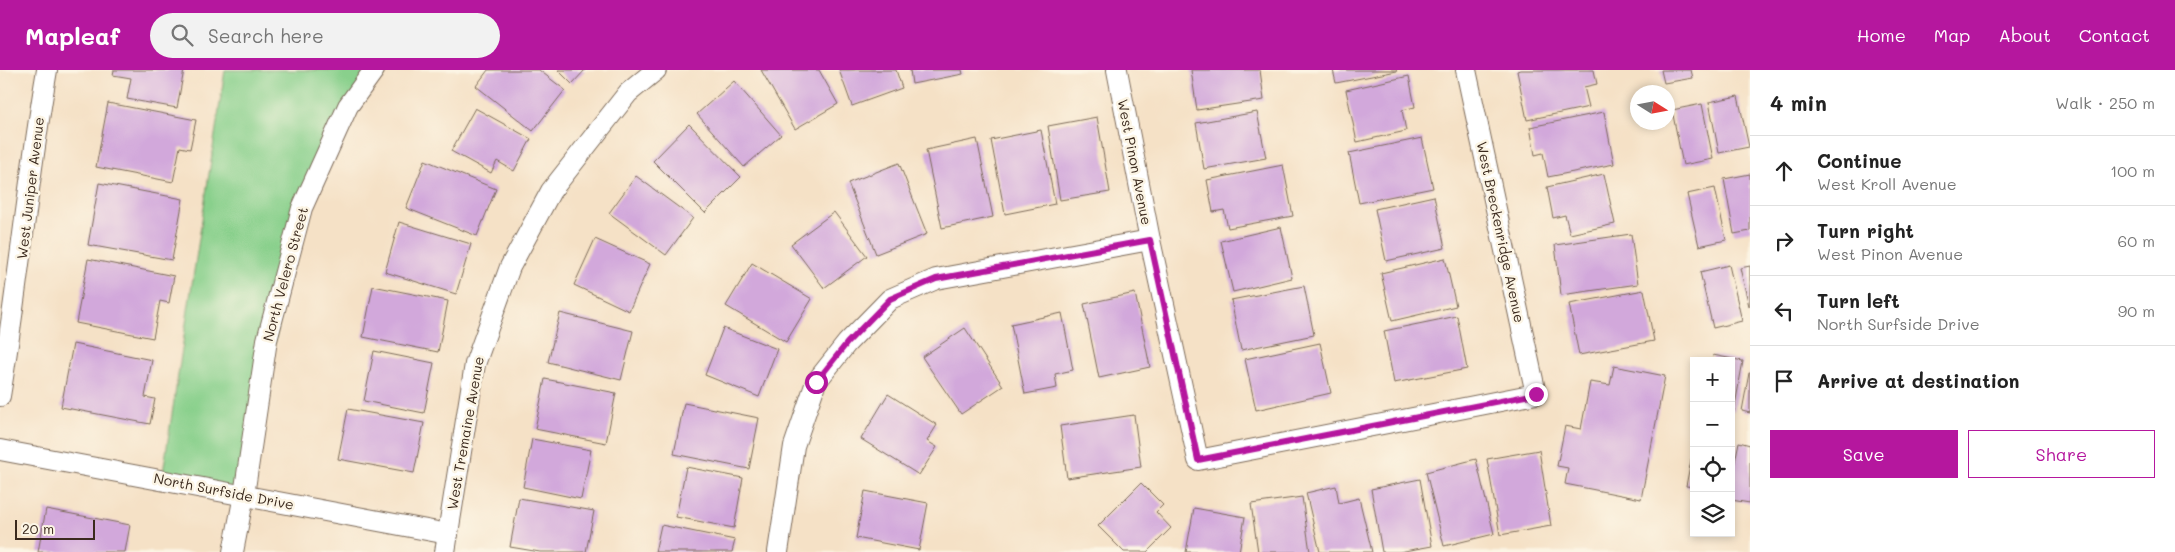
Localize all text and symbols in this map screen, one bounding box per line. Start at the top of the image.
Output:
search box [150,13,500,58]
text: Mapleaf [25,20,120,51]
icon: search [168,21,196,49]
text: Search here [208,23,324,48]
text: Home [1857,23,1906,47]
text: Map [1934,23,1970,47]
text: About [1998,23,2051,47]
text: Contact [2079,23,2150,47]
north arrow [1630,85,1675,130]
text: 4 min [1770,89,1827,116]
text: Walk · 250 m [2055,92,2155,113]
street label: West Pinon Avenue [1113,97,1157,227]
street label: West Juniper Avenue [12,116,48,260]
street label: West Breckenridge Avenue [1472,140,1530,324]
text: Continue [1817,148,1902,173]
icon: ahead [1770,157,1798,185]
text: 100 m [2110,160,2155,181]
text: West Kroll Avenue [1817,173,1957,194]
street label: North Velero Street [258,205,312,343]
text: Turn right [1817,218,1914,243]
icon: right [1770,227,1798,255]
text: 60 m [2118,230,2155,251]
text: West Pinon Avenue [1817,243,1963,264]
text: Turn left [1817,288,1900,313]
icon: left [1770,297,1798,325]
text: 90 m [2118,300,2155,321]
text: North Surfside Drive [1817,313,1980,334]
street label: West Tremaine Avenue [442,355,488,511]
map controls [1690,357,1735,537]
button: + [1690,357,1735,402]
icon: arrive [1770,367,1798,395]
text: Arrive at destination [1817,368,2020,393]
route start [805,371,828,394]
route end [1525,383,1548,406]
button: − [1690,402,1735,447]
button: Save [1770,430,1958,478]
button: Share [1968,430,2155,478]
button: locate [1690,447,1735,492]
street label: North Surfside Drive [152,468,296,514]
button: layers [1690,492,1735,537]
scale bar [15,517,95,540]
text: 20 m [22,519,54,538]

